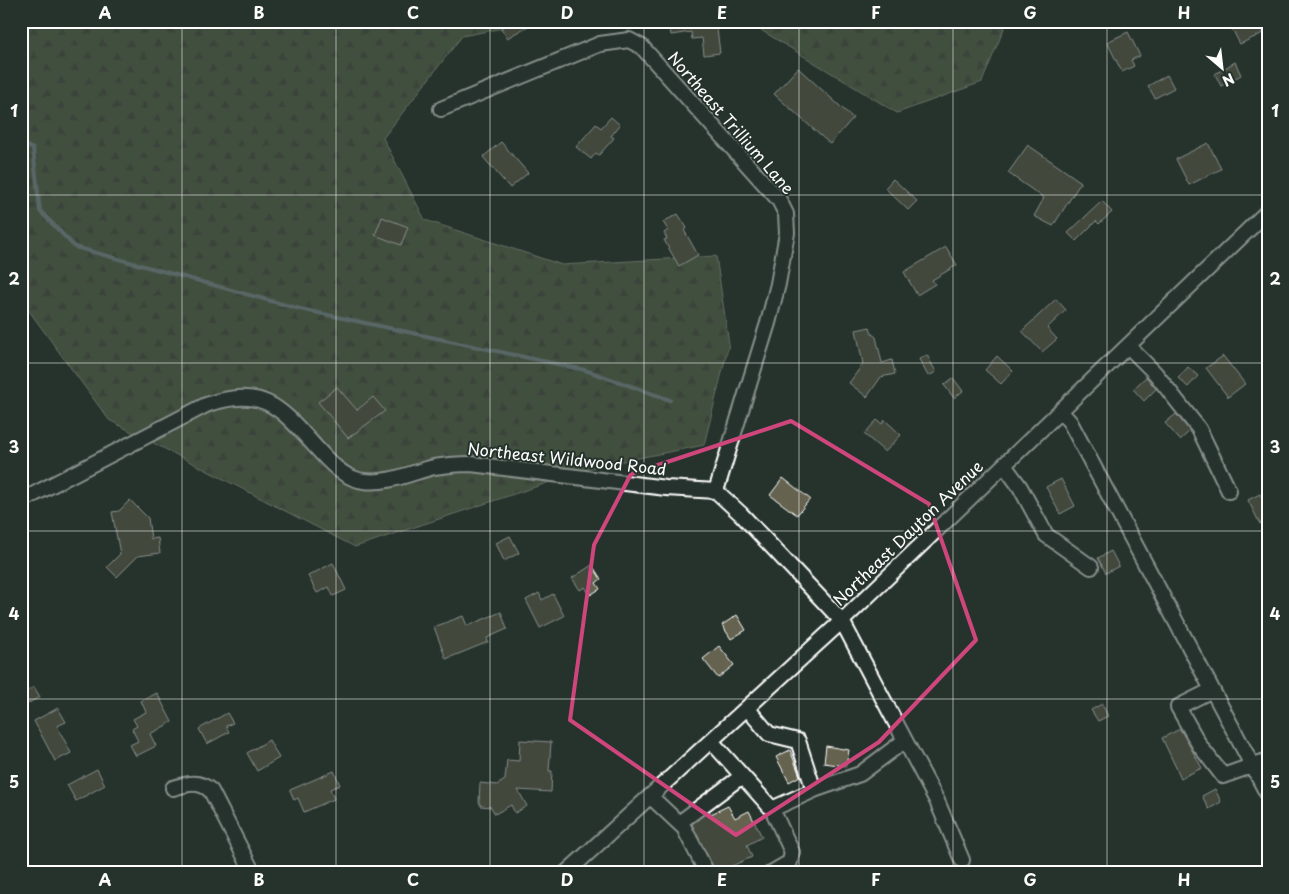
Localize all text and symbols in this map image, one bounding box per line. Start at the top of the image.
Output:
text: A [99,0,112,24]
text: B [254,0,265,24]
text: C [407,0,419,24]
text: D [561,0,573,24]
text: E [717,0,727,24]
text: F [871,0,881,24]
text: G [1023,0,1037,24]
text: H [1178,0,1190,24]
north arrow [1196,42,1246,92]
street label: Northeast Trillium Lane [663,46,801,199]
text: N [1219,68,1238,92]
text: 1 [10,98,18,122]
text: 1 [1271,98,1279,122]
text: 2 [8,266,20,290]
text: 2 [1269,266,1281,290]
text: 3 [9,434,19,458]
text: 3 [1270,434,1280,458]
street label: Northeast Wildwood Road [467,436,668,480]
street label: Northeast Dayton Avenue [827,454,988,611]
text: 4 [9,601,20,625]
text: 4 [1270,601,1281,625]
text: 5 [9,769,19,793]
text: 5 [1270,769,1280,793]
text: A [99,867,112,891]
text: B [254,867,265,891]
text: C [407,867,419,891]
text: D [561,867,573,891]
text: E [717,867,727,891]
text: F [871,867,881,891]
text: G [1023,867,1037,891]
text: H [1178,867,1190,891]

